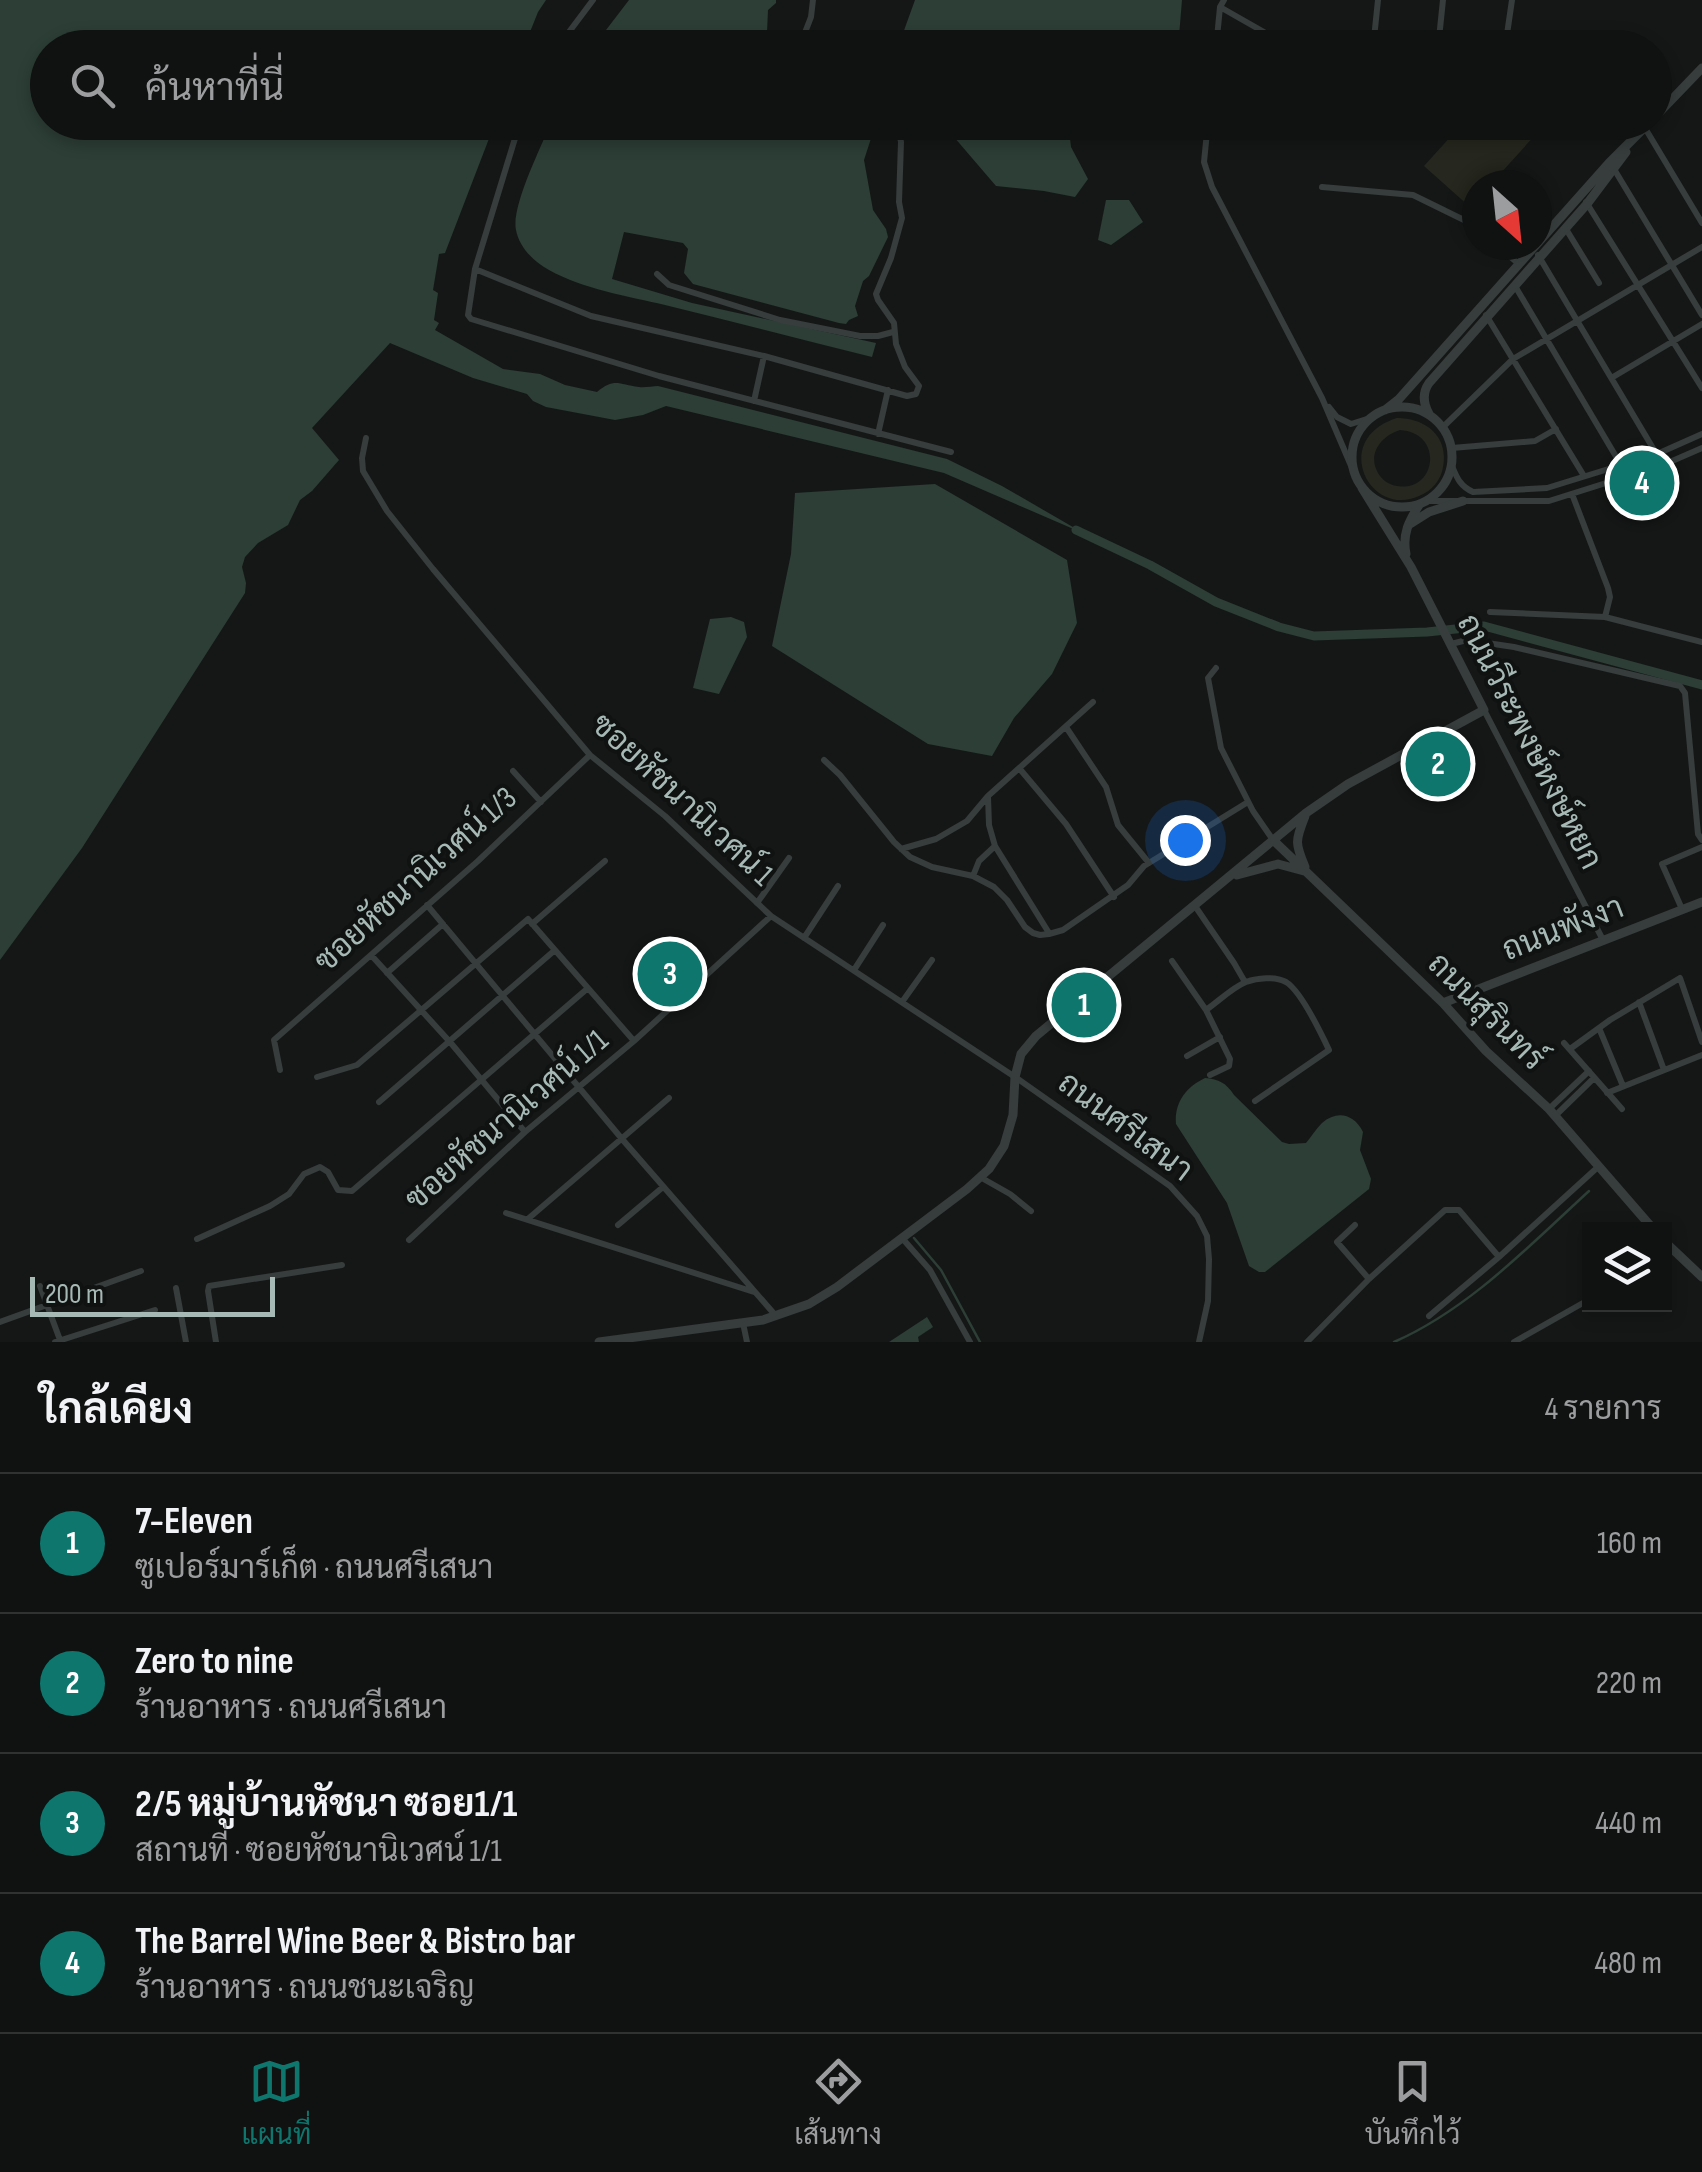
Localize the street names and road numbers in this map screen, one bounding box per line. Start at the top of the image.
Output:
street label: ถนนวีระพงษ์หงษ์หยก [1448,607,1613,876]
street label: ซอยหัชนานิเวศน์ 1 [583,703,783,894]
street label: ซอยหัชนานิเวศน์ 1/3 [305,777,525,981]
street label: ถนนพังงา [1496,887,1629,970]
street label: ถนนสุรินทร์ [1418,943,1555,1080]
street label: ซอยหัชนานิเวศน์ 1/1 [396,1019,616,1219]
street label: ถนนศรีเสนา [1050,1062,1201,1190]

